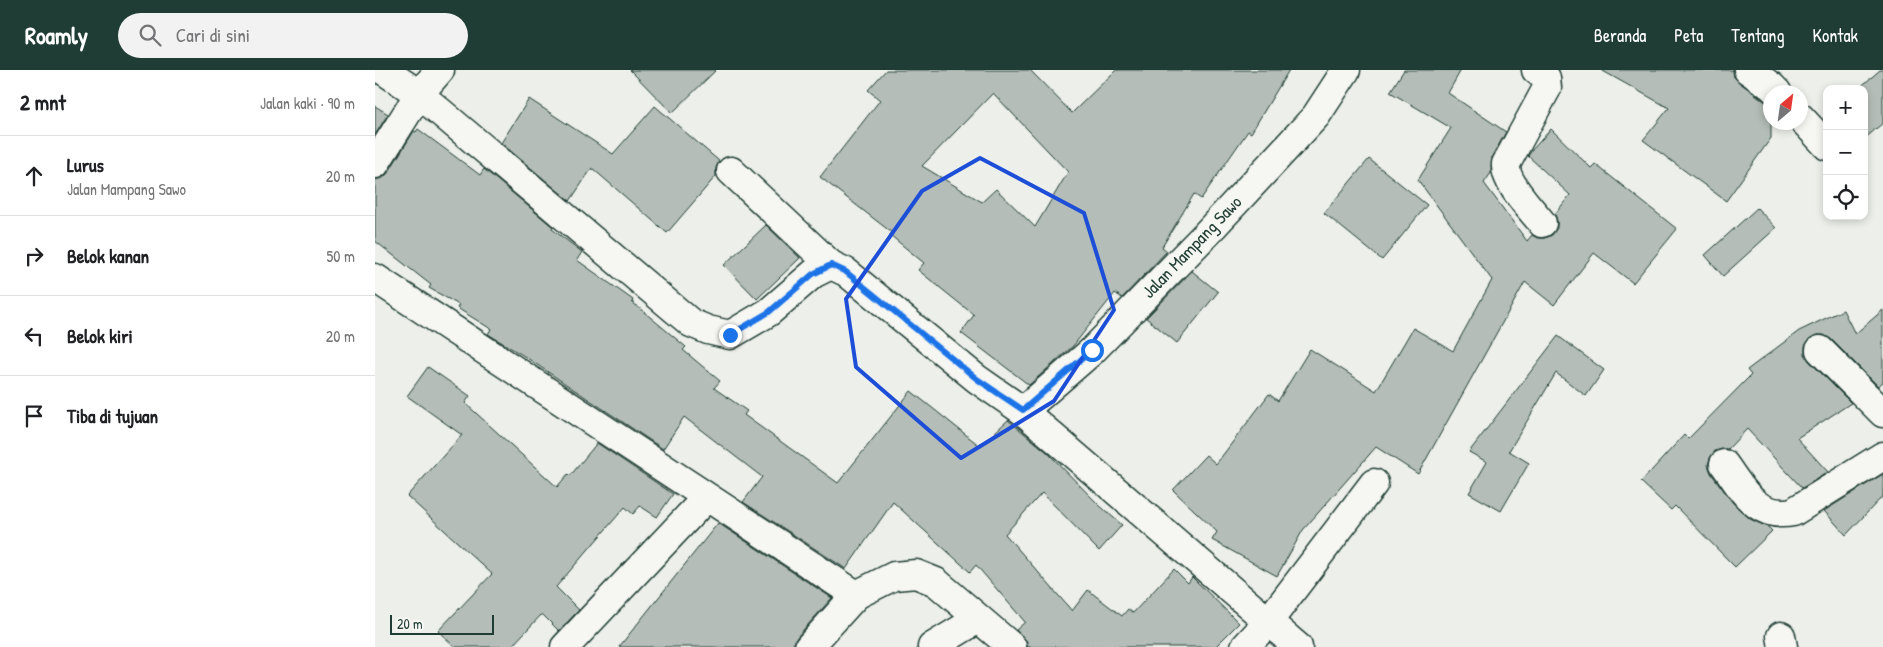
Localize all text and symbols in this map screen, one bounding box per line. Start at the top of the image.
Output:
search box [118,13,468,58]
text: Roamly [25,19,88,51]
icon: search [136,21,164,49]
text: Cari di sini [176,22,250,48]
text: Beranda [1594,23,1646,48]
text: Peta [1674,23,1703,48]
text: Tentang [1731,23,1784,48]
text: Kontak [1812,23,1858,48]
north arrow [1763,85,1808,130]
map controls [1823,85,1868,220]
button: + [1823,85,1868,130]
text: 2 mnt [20,88,66,117]
text: Jalan kaki · 90 m [260,92,355,114]
button: − [1823,130,1868,175]
text: Lurus [67,152,104,178]
icon: ahead [20,162,48,190]
text: 20 m [326,165,355,187]
button: locate [1823,175,1868,220]
text: Jalan Mampang Sawo [67,178,186,200]
street label: Jalan Mampang Sawo [1136,190,1247,303]
icon: right [20,242,48,270]
text: Belok kanan [67,243,149,269]
text: 50 m [327,245,355,267]
icon: left [20,322,48,350]
text: Belok kiri [67,323,133,349]
route end [719,324,742,347]
text: 20 m [326,325,355,347]
route start [1081,339,1104,362]
icon: arrive [20,402,48,430]
text: Tiba di tujuan [67,403,158,429]
scale bar [390,612,494,635]
text: 20 m [397,614,423,633]

